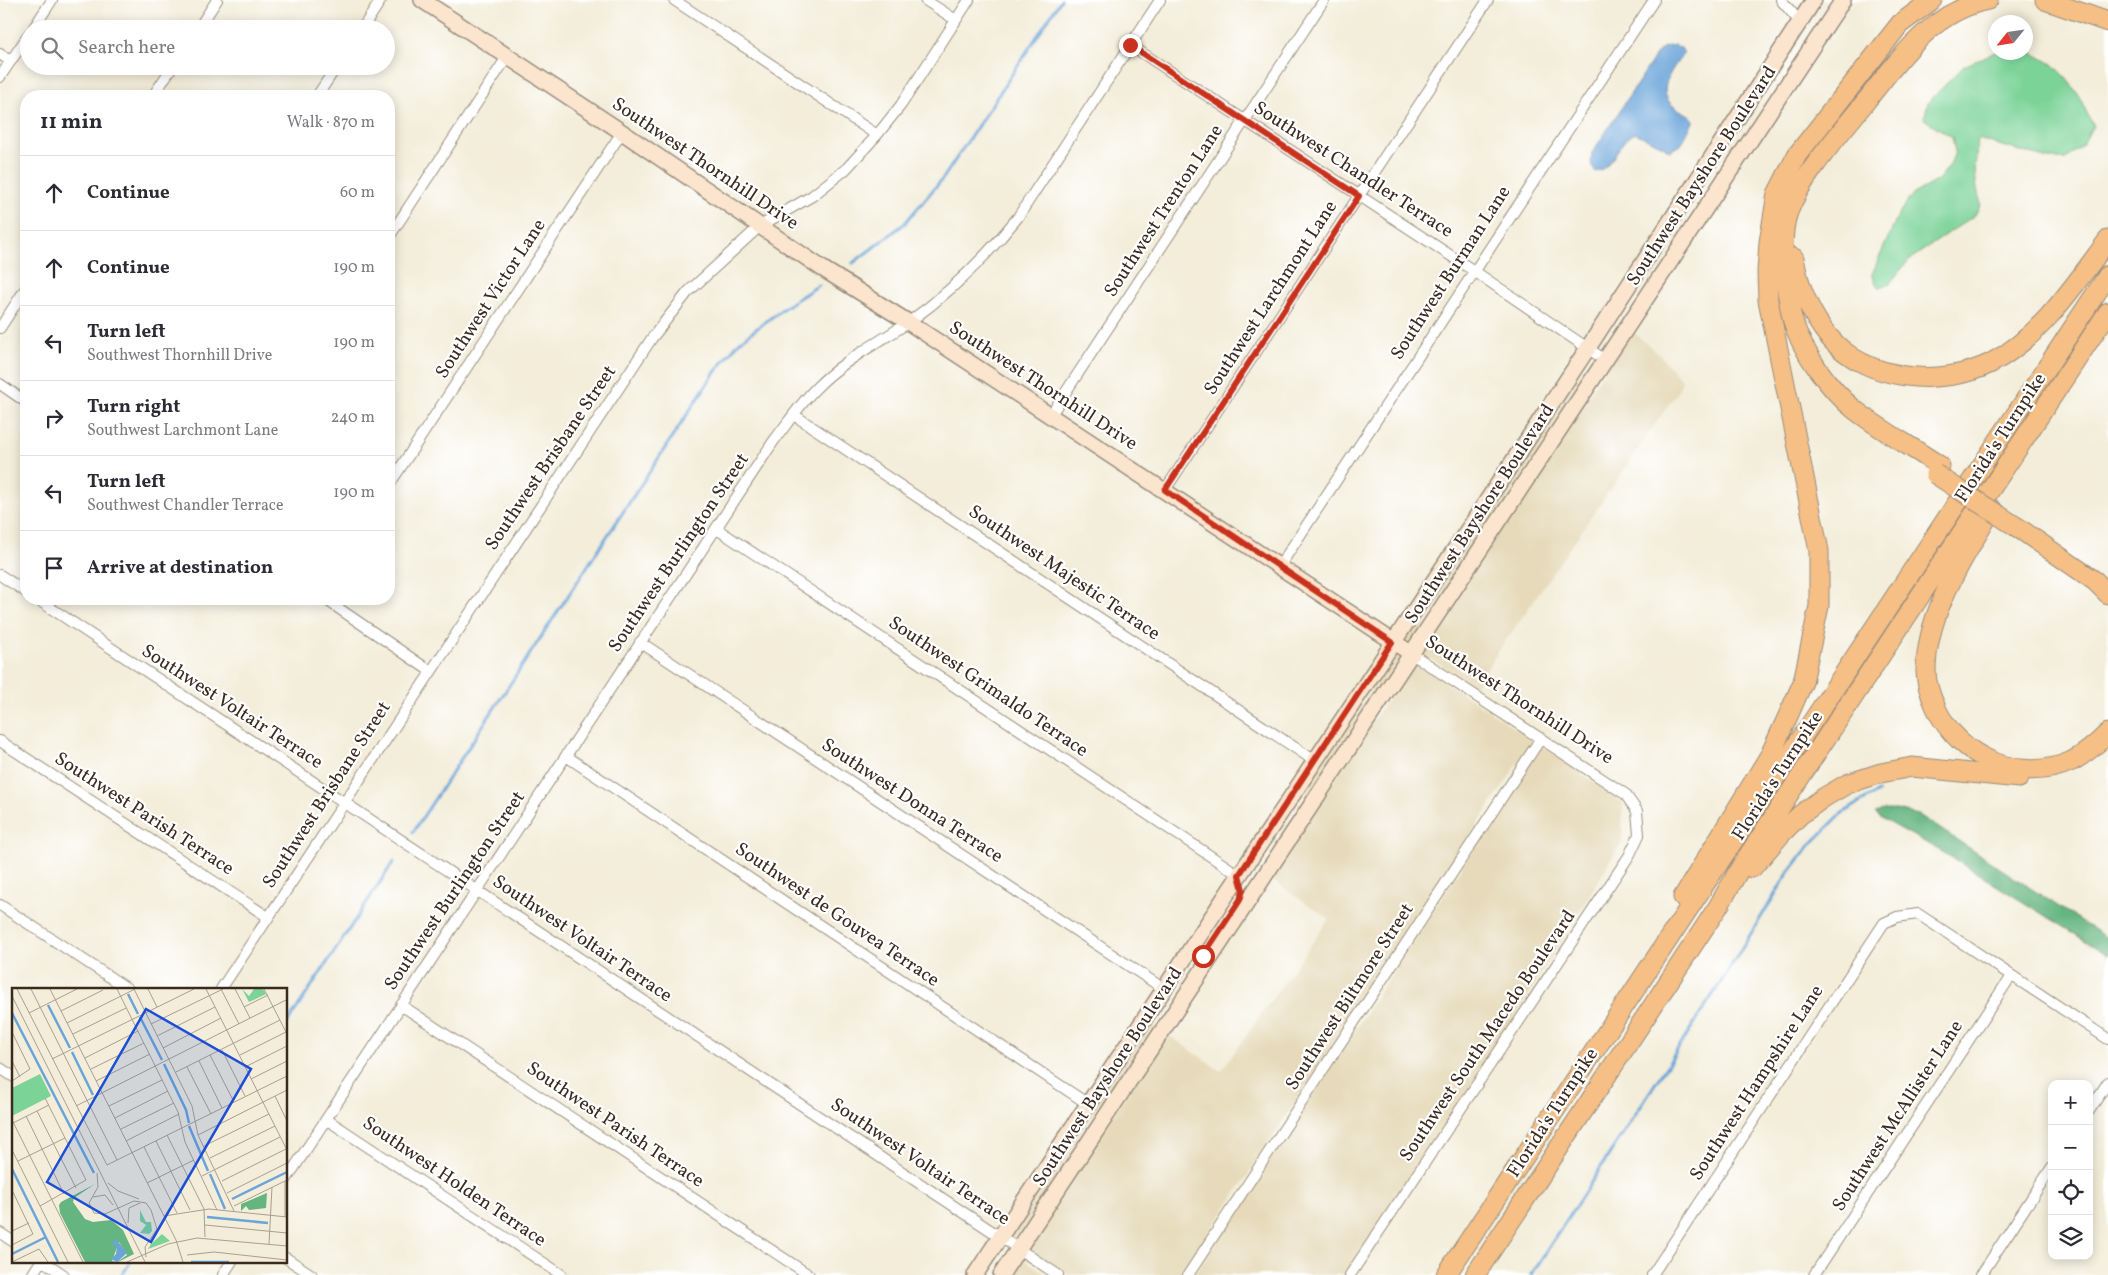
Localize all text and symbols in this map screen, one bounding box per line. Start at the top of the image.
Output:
north arrow [1988,15,2033,60]
search box [20,20,395,75]
icon: search [38,34,66,62]
route end [1119,34,1142,57]
text: Search here [78,35,175,61]
street label: Southwest Bayshore Boulevard [1621,61,1783,291]
street label: Southwest Thornhill Drive [606,92,804,236]
street label: Southwest Chandler Terrace [1248,96,1458,244]
text: 11 min [40,108,103,137]
text: Walk · 870 m [287,112,375,134]
street label: Southwest Trenton Lane [1098,120,1230,302]
icon: ahead [40,179,68,207]
text: Continue [87,180,170,206]
street label: Southwest Burman Lane [1385,181,1517,365]
text: 60 m [340,182,375,204]
street label: Southwest Larchmont Lane [1198,196,1344,400]
street label: Southwest Victor Lane [430,214,552,384]
icon: ahead [40,254,68,282]
text: Continue [87,255,170,281]
text: 190 m [333,257,375,279]
street label: Southwest Thornhill Drive [944,315,1142,457]
text: Turn left [87,319,166,345]
icon: left [40,329,68,357]
text: 190 m [333,332,375,354]
text: Southwest Thornhill Drive [87,345,272,367]
street label: Southwest Brisbane Street [479,360,623,556]
street label: Florida's Turnpike [1949,368,2053,508]
text: Turn right [87,394,180,420]
street label: Southwest Bayshore Boulevard [1399,399,1561,629]
icon: right [40,404,68,432]
text: 240 m [331,407,375,429]
text: Southwest Larchmont Lane [87,420,278,442]
street label: Southwest Burlington Street [602,448,756,658]
text: Turn left [87,469,166,495]
icon: left [40,479,68,507]
text: 190 m [333,482,375,504]
text: Southwest Chandler Terrace [87,495,284,517]
street label: Southwest Majestic Terrace [963,499,1165,647]
icon: arrive [40,554,68,582]
text: Arrive at destination [87,555,273,581]
street label: Southwest Grimaldo Terrace [883,610,1093,764]
street label: Southwest Thornhill Drive [1420,629,1618,771]
street label: Southwest Voltair Terrace [136,638,328,776]
street label: Southwest Brisbane Street [257,696,397,894]
street label: Florida's Turnpike [1726,706,1830,846]
street label: Southwest Donna Terrace [816,732,1008,870]
street label: Southwest Parish Terrace [49,746,239,882]
street label: Southwest Burlington Street [378,786,532,996]
street label: Southwest de Gouvea Terrace [730,837,944,993]
street label: Southwest Voltair Terrace [487,869,677,1009]
street label: Southwest Biltmore Street [1280,898,1420,1096]
street label: Southwest South Macedo Boulevard [1394,905,1582,1167]
route start [1192,945,1215,968]
street label: Southwest Bayshore Boulevard [1027,962,1189,1192]
street label: Southwest Hampshire Lane [1684,980,1830,1186]
inset map [12,988,288,1262]
street label: Southwest McAllister Lane [1826,1016,1970,1216]
street label: Florida's Turnpike [1501,1043,1605,1183]
street label: Southwest Parish Terrace [521,1056,709,1194]
map controls [2048,1080,2093,1260]
button: + [2048,1080,2093,1125]
street label: Southwest Voltair Terrace [825,1092,1015,1232]
street label: Southwest Holden Terrace [357,1111,551,1253]
button: − [2048,1125,2093,1170]
button: locate [2048,1170,2093,1215]
button: layers [2048,1215,2093,1260]

